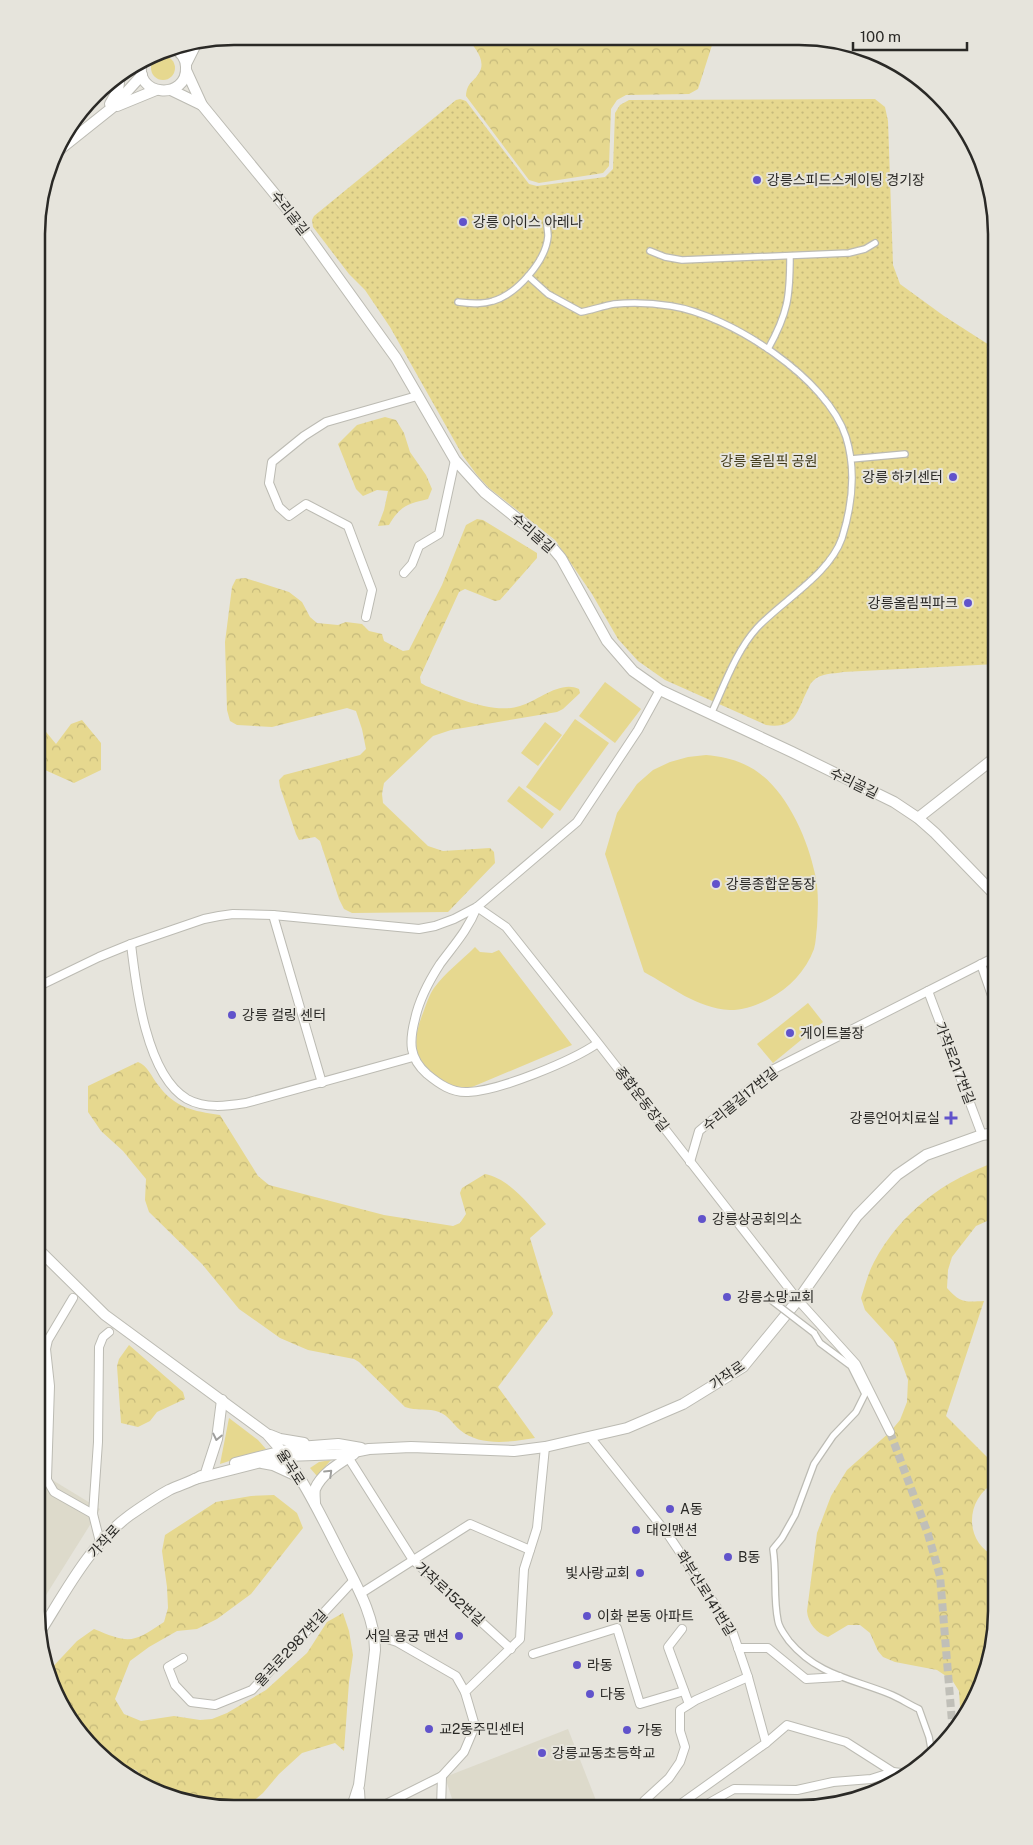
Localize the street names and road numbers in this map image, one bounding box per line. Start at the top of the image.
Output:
street label: 수리골길 [268,188,312,238]
street label: 수리골길 [508,510,558,556]
street label: 수리골길 [827,765,881,801]
street label: 가작로217번길 [932,1020,978,1106]
street label: 종합운동장길 [612,1064,672,1134]
street label: 수리골길17번길 [699,1064,781,1134]
street label: 가작로 [707,1357,748,1393]
street label: 율곡로 [274,1446,308,1488]
street label: 가작로 [85,1521,123,1561]
street label: 화부산로141번길 [673,1547,739,1639]
street label: 가작로152번길 [412,1559,488,1629]
street label: 율곡로2987번길 [252,1606,330,1690]

